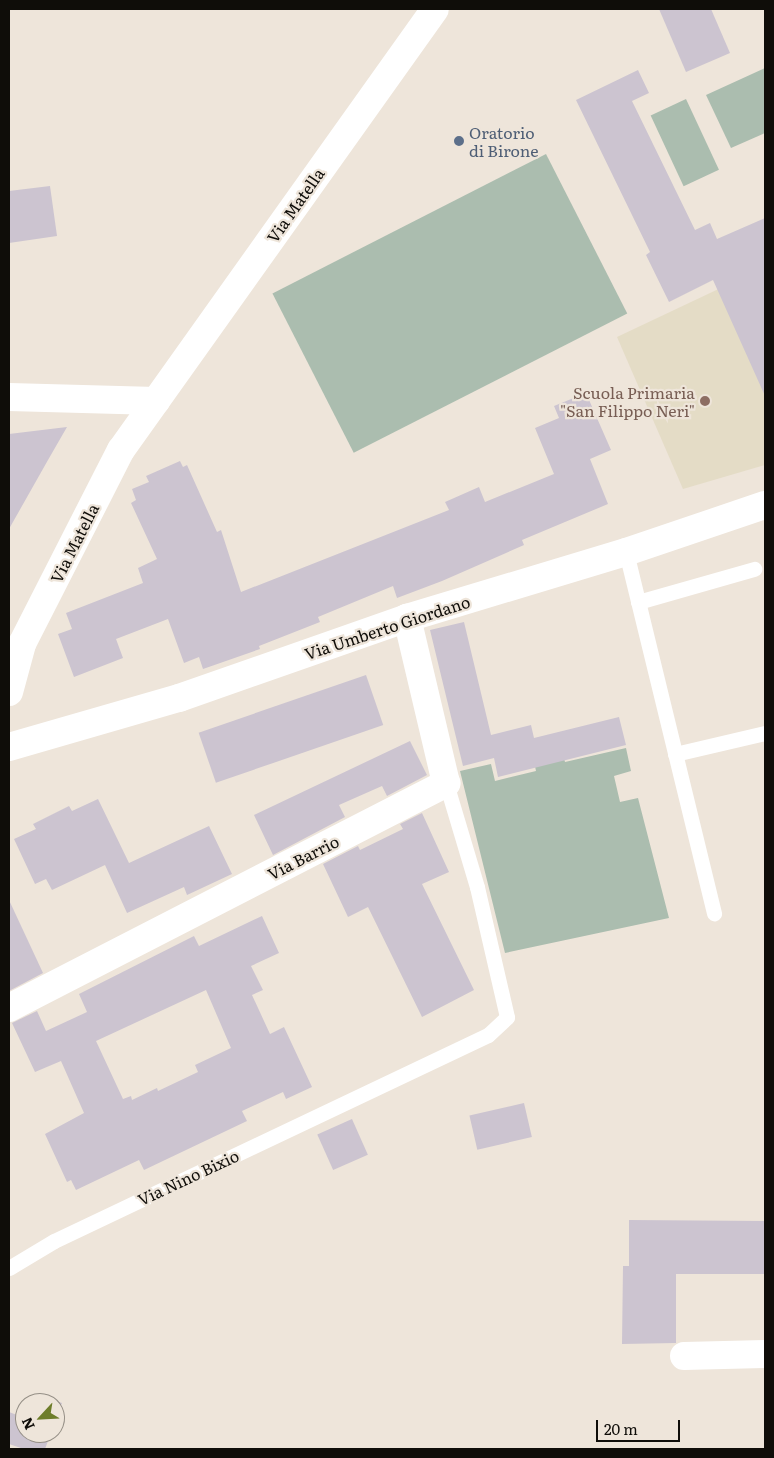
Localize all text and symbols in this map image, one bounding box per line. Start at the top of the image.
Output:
place label: Oratorio di Birone [469,122,539,160]
marker: Oratorio di Birone [453,135,465,147]
street label: Via Matella [262,164,328,246]
place label: Scuola Primaria "San Filippo Neri" [560,382,695,420]
marker: Scuola Primaria "San Filippo Neri" [699,395,711,407]
street label: Via Matella [46,500,102,586]
street label: Via Umberto Giordano [302,591,472,663]
street label: Via Barrio [264,831,342,883]
street label: Via Nino Bixio [134,1145,242,1209]
north arrow [15,1393,65,1443]
scale bar [599,1410,683,1442]
text: N [16,1414,39,1433]
text: 20 m [604,1417,638,1440]

